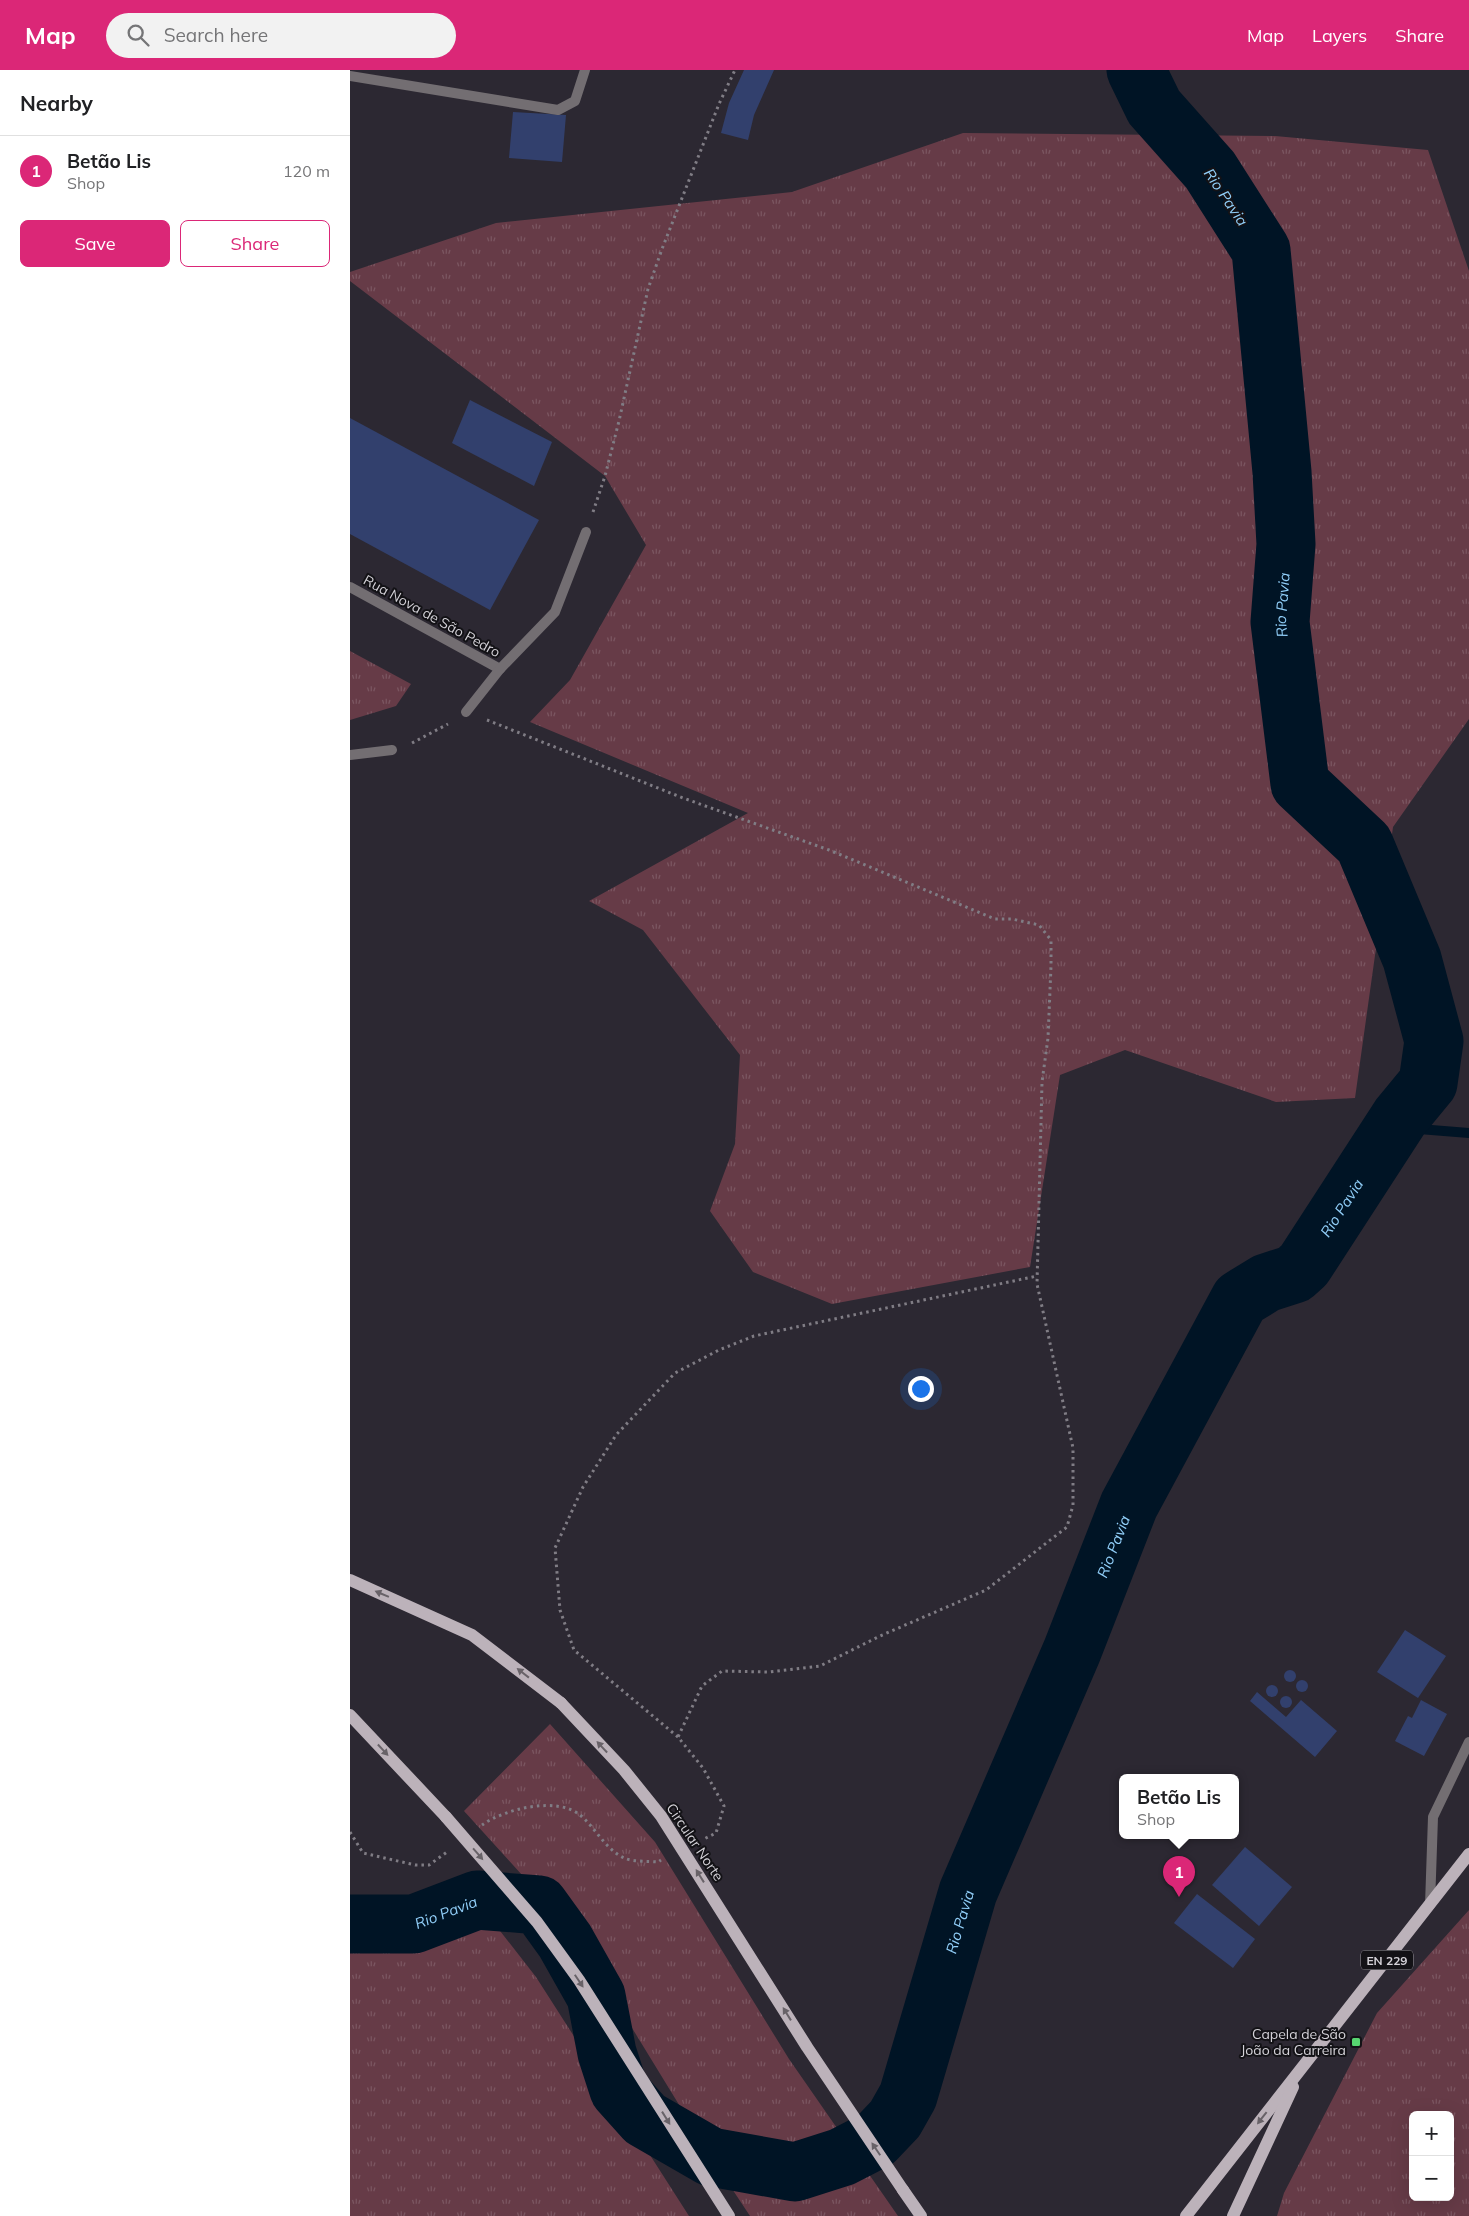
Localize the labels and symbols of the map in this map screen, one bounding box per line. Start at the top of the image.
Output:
water label: Rio Pavia [1200,165,1252,229]
street label: Rua Nova de São Pedro [360,571,504,661]
water label: Rio Pavia [1270,572,1293,639]
water label: Rio Pavia [1315,1175,1367,1240]
your location [908,1376,934,1402]
water label: Rio Pavia [1092,1512,1134,1580]
one-way arrow [375,1589,389,1597]
one-way arrow [517,1667,530,1678]
one-way arrow [596,1741,608,1753]
one-way arrow [377,1744,389,1756]
street label: Circular Norte [662,1800,728,1884]
one-way arrow [472,1847,484,1859]
pin: 1 [1163,1856,1195,1897]
one-way arrow [696,1870,705,1883]
water label: Rio Pavia [941,1888,978,1956]
water label: Rio Pavia [412,1891,480,1932]
road number: EN 229 [1361,1950,1413,1970]
one-way arrow [574,1974,584,1988]
one-way arrow [782,2007,791,2020]
place label: Capela de São João da Carreira [1241,2025,1346,2059]
marker: Capela de São João da Carreira [1350,2036,1362,2048]
one-way arrow [662,2111,671,2125]
one-way arrow [1257,2111,1268,2124]
one-way arrow [871,2143,881,2156]

